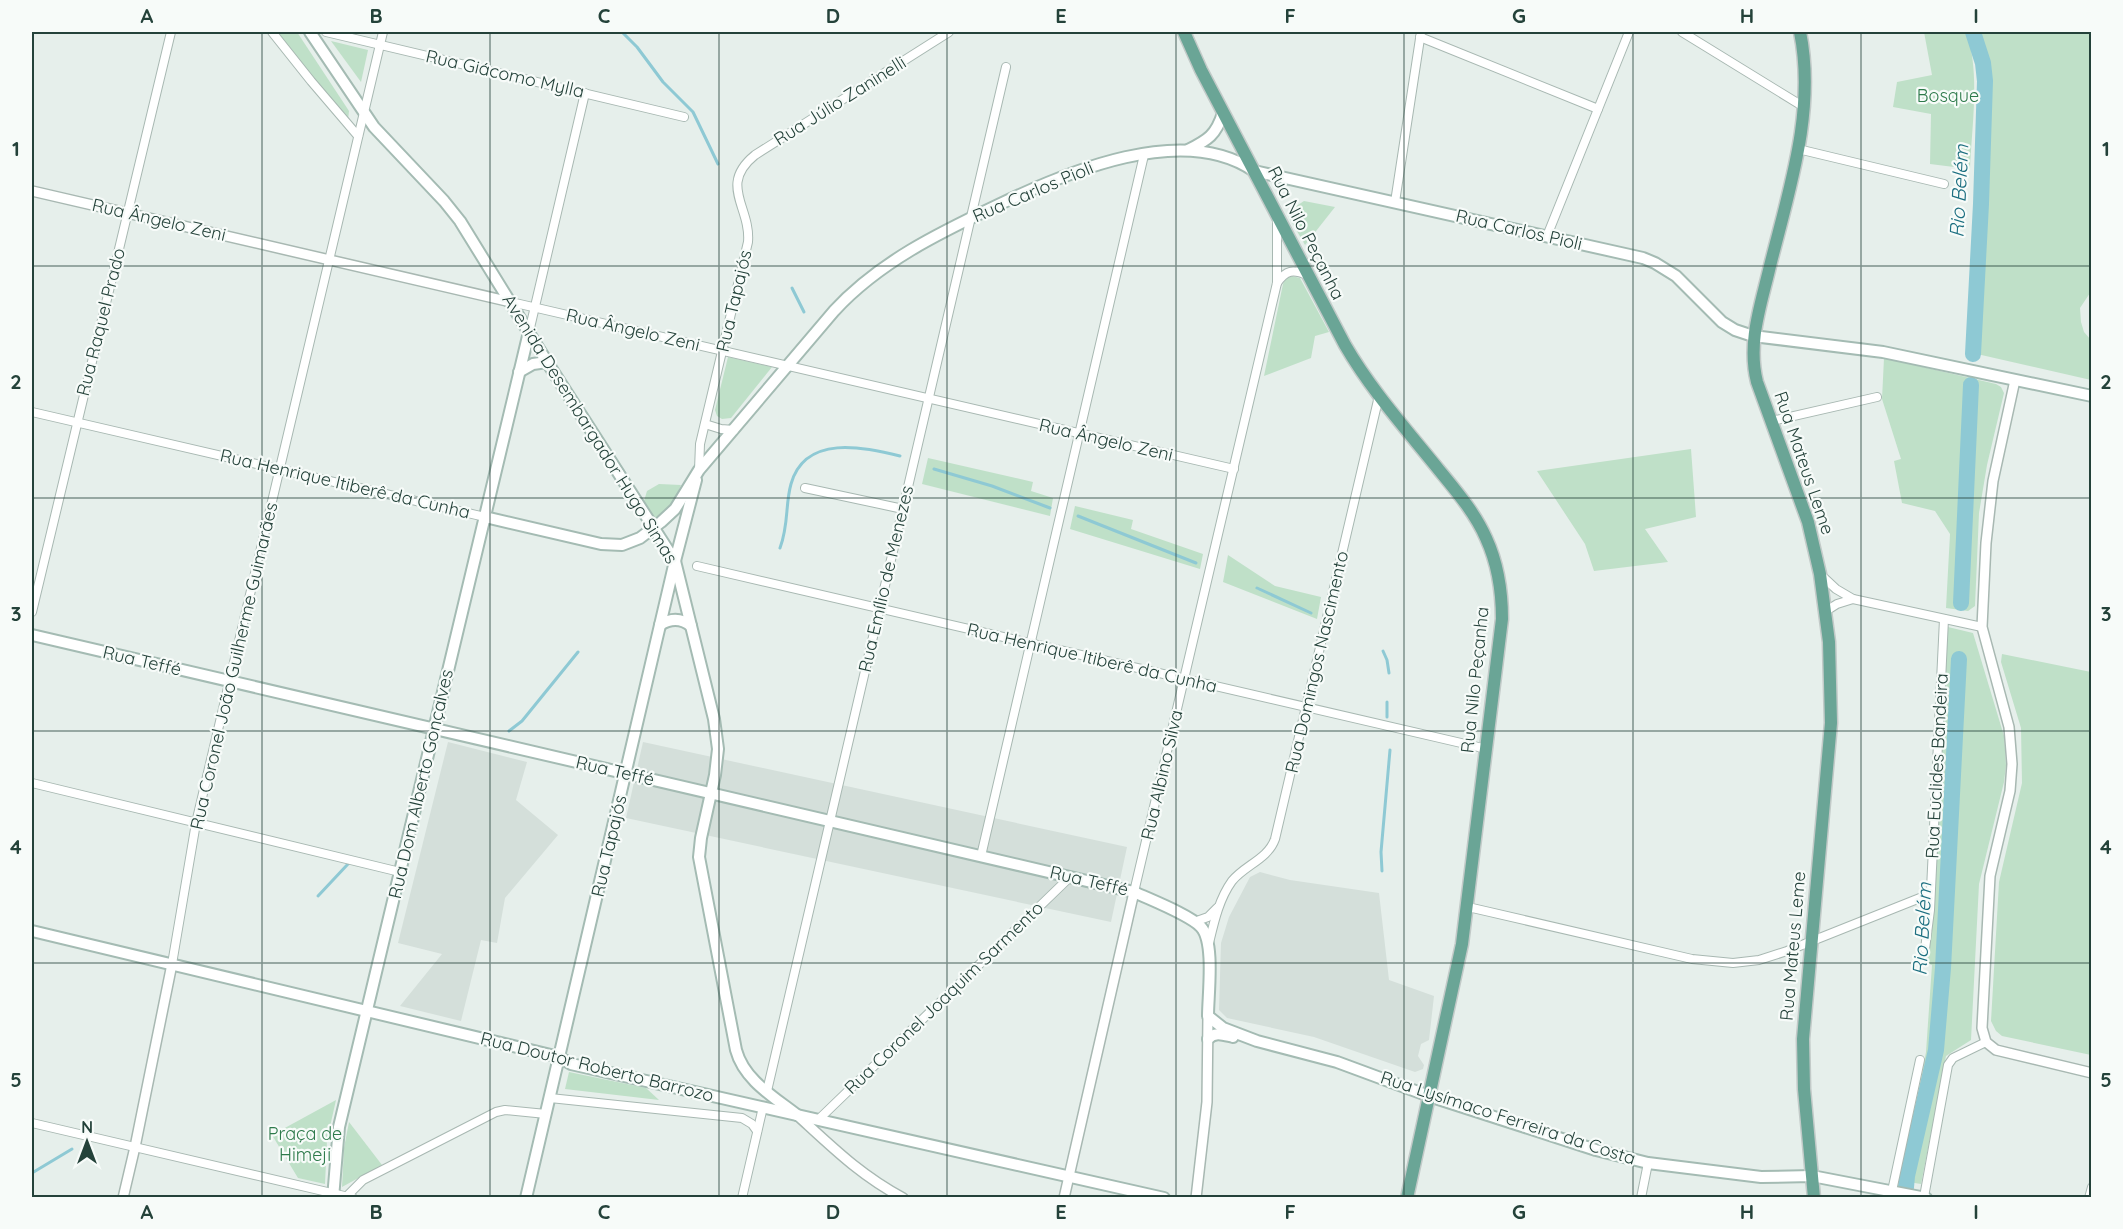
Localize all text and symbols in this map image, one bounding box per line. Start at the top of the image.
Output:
text: A [141,3,154,28]
text: B [369,3,383,28]
text: C [598,3,611,28]
text: D [826,3,840,28]
text: E [1055,3,1067,28]
text: F [1284,3,1296,28]
text: G [1512,3,1526,28]
text: H [1740,3,1754,28]
text: I [1973,3,1979,28]
street label: Rua Giácomo Mylla [424,44,587,103]
street label: Rua Júlio Zaninelli [769,51,910,151]
park label: Bosque [1917,84,1979,107]
text: 1 [12,136,20,161]
text: 1 [2102,136,2110,161]
water label: Rio Belém [1944,143,1973,238]
street label: Rua Carlos Pioli [969,156,1097,227]
street label: Rua Nilo Peçanha [1263,162,1350,304]
street label: Rua Ângelo Zeni [90,193,228,246]
street label: Rua Carlos Pioli [1454,204,1585,255]
street label: Rua Raquel Prado [71,246,130,398]
street label: Rua Tapajós [711,248,756,354]
street label: Avenida Desembargador Hugo Simas [498,290,683,568]
street label: Rua Ângelo Zeni [564,303,702,356]
text: 2 [10,369,22,394]
text: 2 [2100,369,2112,394]
street label: Rua Mateus Leme [1769,388,1840,537]
street label: Rua Ângelo Zeni [1037,413,1175,466]
street label: Rua Henrique Itiberê da Cunha [218,444,472,524]
street label: Rua Emílio de Menezes [853,483,918,674]
street label: Rua Coronel João Guilherme Guimarães [185,500,282,832]
street label: Rua Domingos Nascimento [1280,549,1353,775]
text: 3 [11,601,21,626]
text: 3 [2101,601,2111,626]
street label: Rua Nilo Peçanha [1455,606,1494,754]
street label: Rua Henrique Itiberê da Cunha [965,618,1219,698]
street label: Rua Teffé [101,640,184,681]
street label: Rua Dom Alberto Gonçalves [383,667,458,901]
street label: Rua Euclides Bandeira [1920,673,1953,859]
street label: Rua Albino Silva [1135,708,1188,842]
street label: Rua Teffé [574,750,657,791]
street label: Rua Tapajós [586,793,631,899]
text: 4 [10,834,22,859]
text: 4 [2100,834,2112,859]
street label: Rua Teffé [1048,860,1131,901]
street label: Rua Mateus Leme [1775,870,1810,1022]
water label: Rio Belém [1907,881,1936,976]
street label: Rua Coronel Joaquim Sarmento [839,896,1048,1099]
street label: Rua Doutor Roberto Barrozo [478,1026,716,1107]
street label: Rua Lysímaco Ferreira da Costa [1378,1065,1639,1170]
text: 5 [10,1067,22,1092]
text: 5 [2100,1067,2112,1092]
north arrow [57,1112,117,1172]
text: N [81,1117,93,1137]
park label: Praça de Himeji [268,1122,342,1166]
text: A [141,1199,154,1224]
text: B [369,1199,383,1224]
text: C [598,1199,611,1224]
text: D [826,1199,840,1224]
text: E [1055,1199,1067,1224]
text: F [1284,1199,1296,1224]
text: G [1512,1199,1526,1224]
text: H [1740,1199,1754,1224]
text: I [1973,1199,1979,1224]

